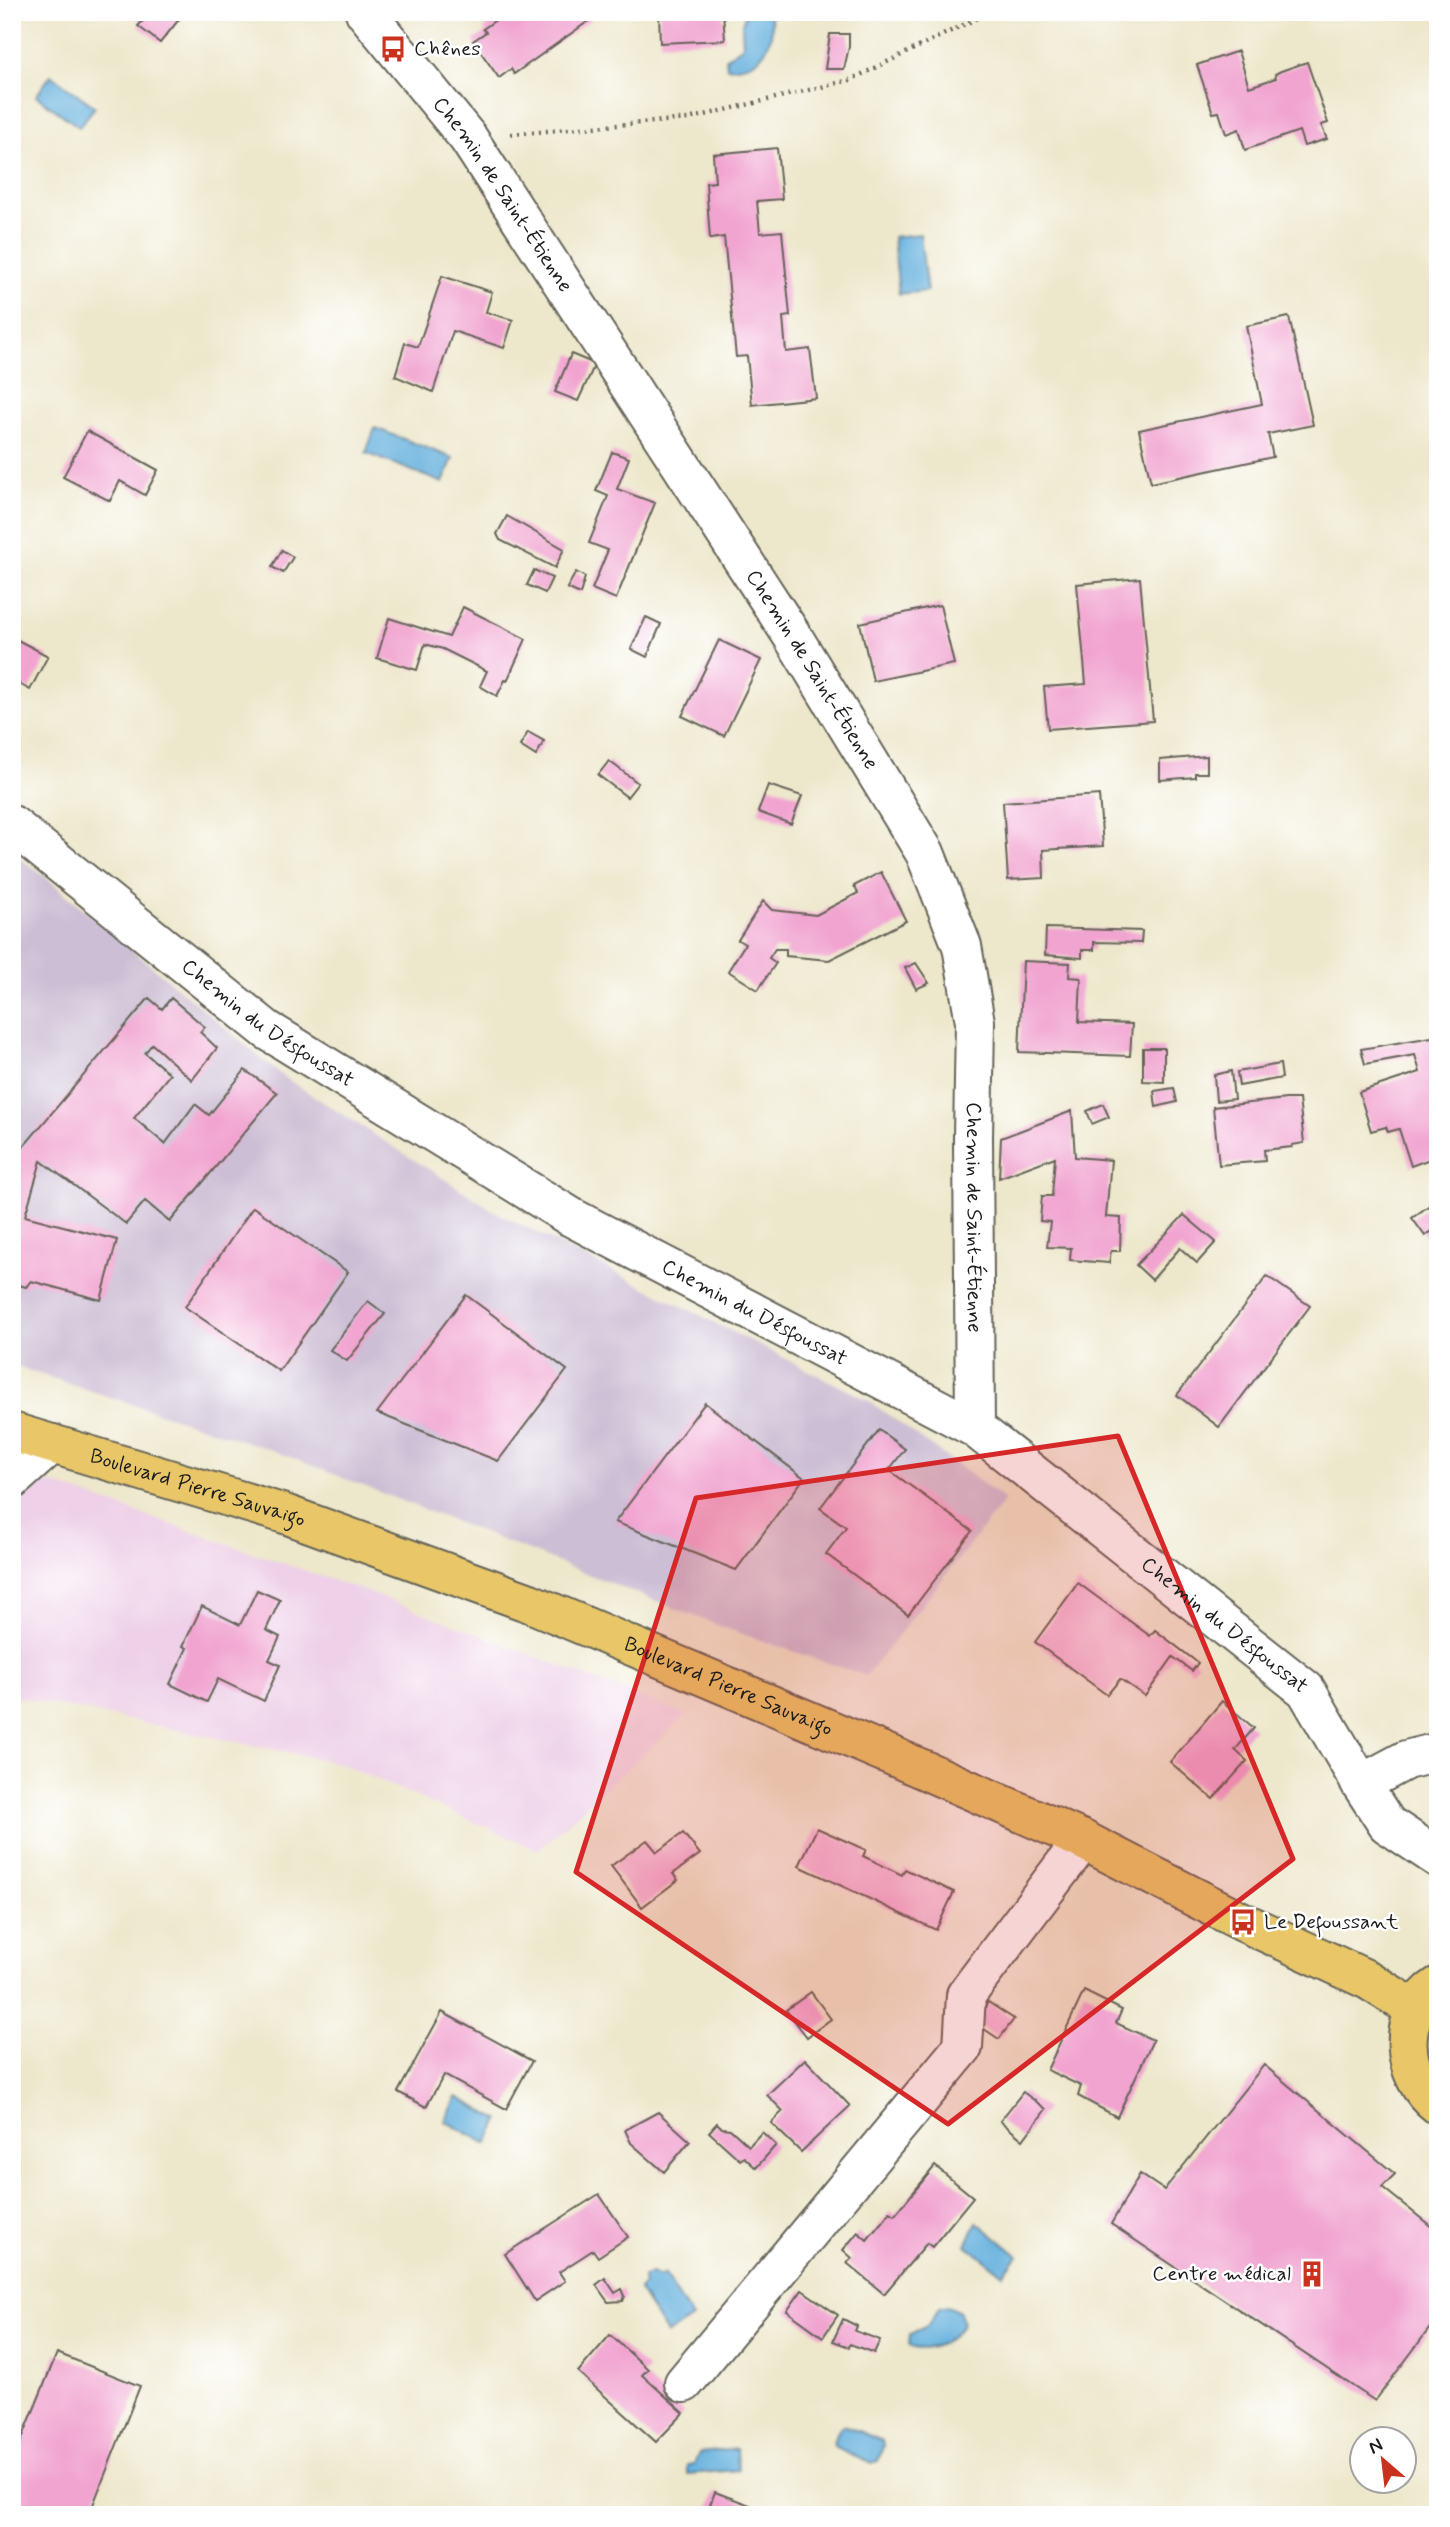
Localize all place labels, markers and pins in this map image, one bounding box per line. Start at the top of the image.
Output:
bus stop icon: Chênes [378,34,408,64]
place label: Chênes [414,35,481,63]
bus stop icon: Le Defoussant [1228,1907,1258,1937]
place label: Le Defoussant [1264,1908,1399,1938]
building icon: Centre médical [1297,2259,1327,2289]
place label: Centre médical [1152,2260,1291,2288]

